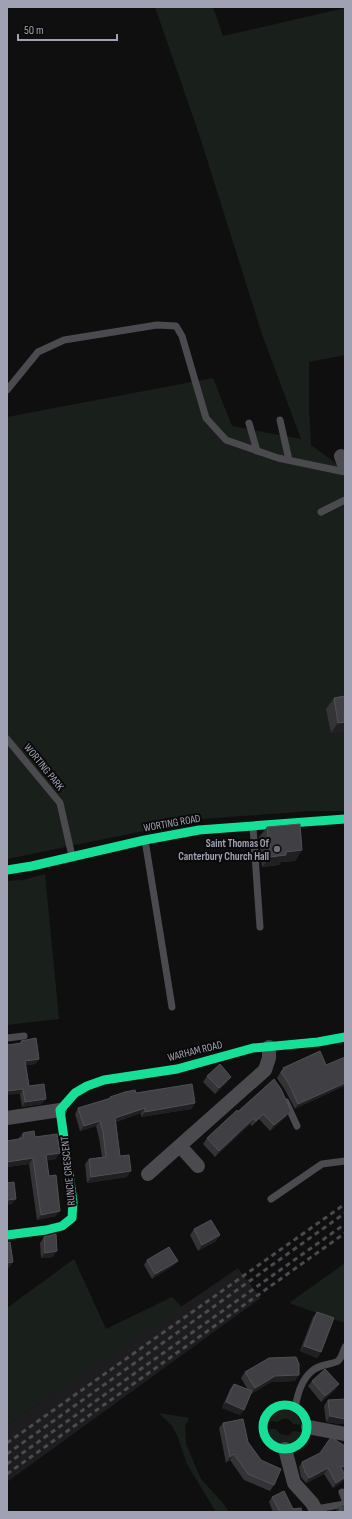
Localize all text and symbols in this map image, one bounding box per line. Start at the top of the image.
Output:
scale bar [18,16,117,42]
text: 50 m [24,23,44,38]
street label: WORTING PARK [21,741,67,793]
street label: WORTING ROAD [143,812,201,834]
place label: Saint Thomas Of Canterbury Church Hall [178,837,270,863]
marker: Saint Thomas Of Canterbury Church Hall [272,844,282,854]
street label: WARHAM ROAD [166,1038,224,1064]
street label: RUNCIE CRESCENT [58,1135,78,1206]

